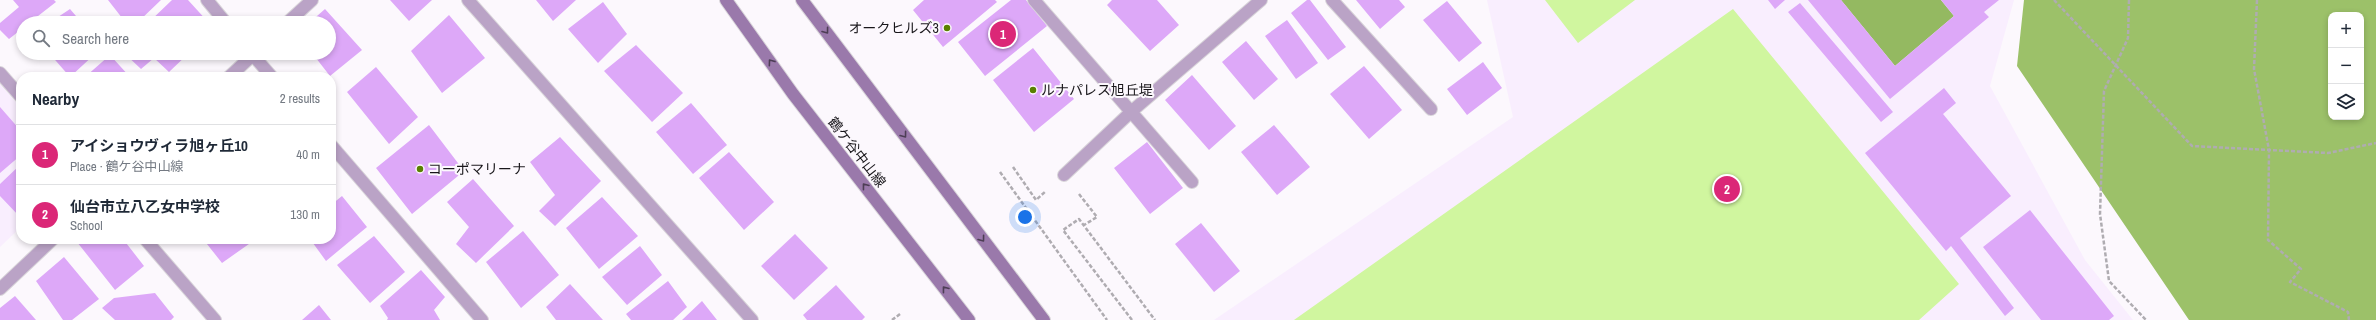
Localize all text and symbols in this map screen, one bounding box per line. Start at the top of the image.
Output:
map controls [2328,12,2364,120]
button: + [2328,12,2364,48]
search box [16,16,336,60]
place label: オークヒルズ3 [849,19,939,37]
pin: 1 [990,19,1016,49]
marker: オークヒルズ3 [942,23,952,33]
icon: search [30,27,52,49]
one-way arrow [821,27,828,34]
text: Search here [62,28,129,49]
button: − [2328,48,2364,84]
one-way arrow [768,60,775,67]
place label: ルナパレス旭丘堤 [1041,81,1153,99]
button: layers [2328,84,2364,120]
marker: ルナパレス旭丘堤 [1028,85,1038,95]
text: Nearby [32,87,79,110]
text: 2 results [280,90,320,107]
street label: 鶴ケ谷中山線 [824,113,890,191]
one-way arrow [899,131,907,138]
text: アイショウヴィラ旭ヶ丘10 [70,135,248,156]
text: 1 [42,146,48,163]
text: 40 m [296,146,320,163]
text: Place · 鶴ケ谷中山線 [70,158,184,175]
place label: コーポマリーナ [428,160,526,178]
marker: コーポマリーナ [415,164,425,174]
pin: 2 [1714,174,1740,204]
one-way arrow [863,184,870,191]
text: 仙台市立八乙女中学校 [70,196,220,217]
text: 2 [42,206,48,223]
text: 130 m [290,206,320,223]
your location [1015,207,1035,227]
text: School [70,217,103,234]
one-way arrow [977,235,985,242]
one-way arrow [943,287,950,294]

